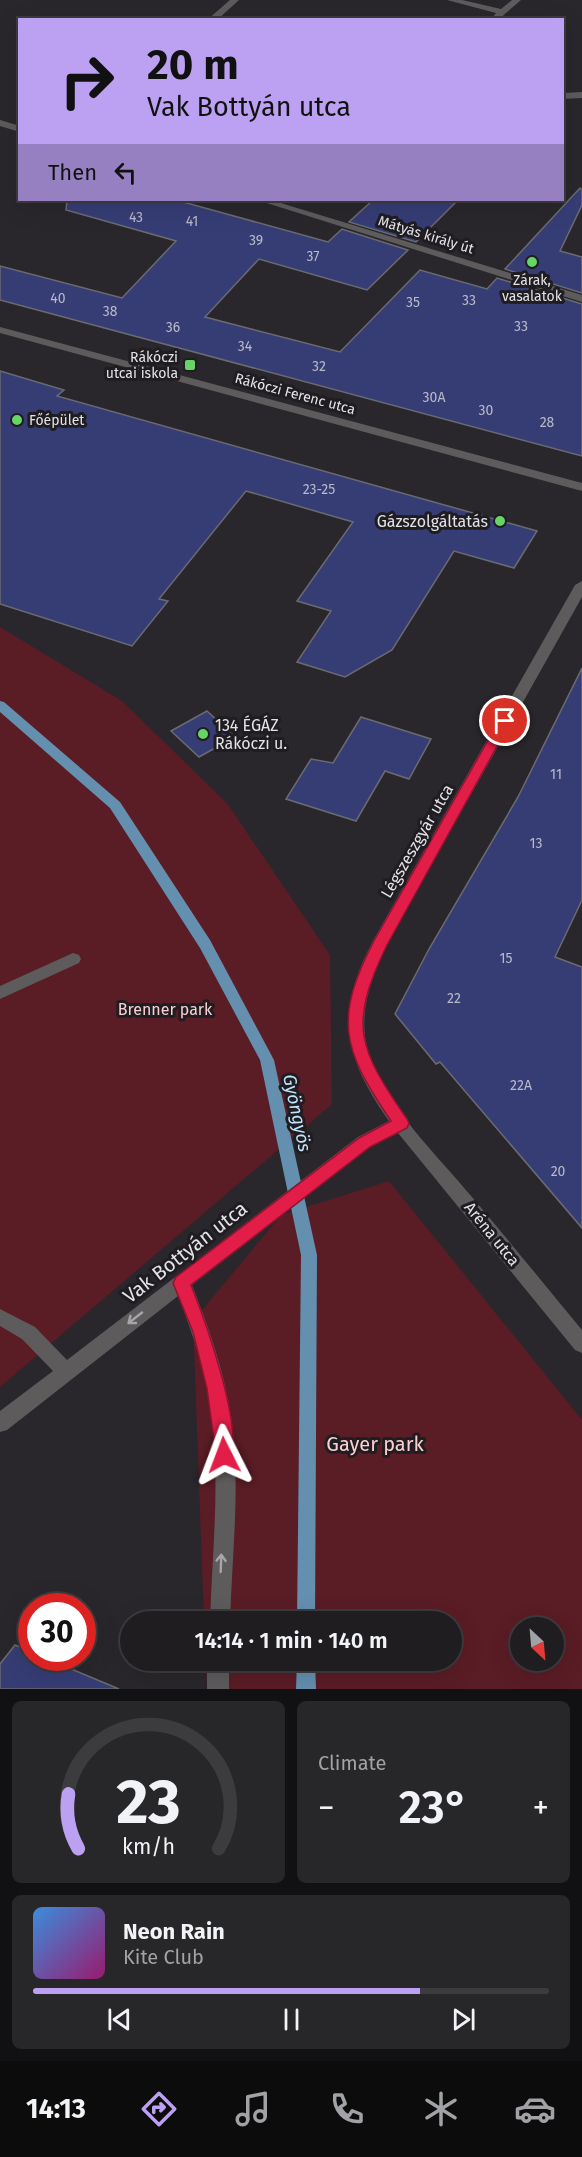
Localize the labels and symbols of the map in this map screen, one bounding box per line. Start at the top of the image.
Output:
house number: 43 [129,209,143,226]
street label: Mátyás király út [376,212,477,258]
house number: 41 [186,213,198,230]
house number: 39 [249,232,263,249]
house number: 37 [306,248,320,265]
marker: Zárak, vasalatok [525,255,539,269]
place label: Zárak, vasalatok [502,272,563,305]
house number: 40 [50,290,66,307]
house number: 33 [462,292,476,309]
house number: 35 [406,294,420,311]
house number: 38 [103,303,118,320]
house number: 33 [514,318,528,335]
house number: 36 [166,319,180,336]
house number: 34 [238,338,253,355]
place label: Rákóczi utcai iskola [106,349,178,382]
marker: Rákóczi utcai iskola [183,358,197,372]
house number: 32 [312,358,326,375]
street label: Rákóczi Ferenc utca [233,370,357,418]
house number: 30A [423,389,445,406]
house number: 30 [479,402,494,419]
place label: Főépület [29,412,85,429]
marker: Főépület [10,413,24,427]
house number: 28 [540,414,555,431]
house number: 23-25 [303,481,335,498]
place label: Gázszolgáltatás [377,512,488,531]
marker: Gázszolgáltatás [493,514,507,528]
pin [479,695,530,746]
place label: 134 ÉGÁZ Rákóczi u. [215,715,287,753]
marker: 134 ÉGÁZ Rákóczi u. [196,727,210,741]
house number: 11 [550,766,562,783]
street label: Légszeszgyár utca [377,781,457,901]
house number: 13 [529,835,543,852]
house number: 15 [499,950,513,967]
house number: 22 [447,990,461,1007]
park label: Brenner park [118,1000,213,1019]
water label: Gyöngyös [278,1072,316,1154]
house number: 22A [510,1077,532,1094]
house number: 20 [551,1163,566,1180]
street label: Vak Bottyán utca [118,1196,252,1308]
street label: Aréna utca [460,1198,524,1270]
one-way arrow [128,1312,144,1325]
position arrow [192,1423,256,1487]
park label: Gayer park [326,1432,424,1456]
one-way arrow [215,1554,227,1574]
speed limit sign: 30 [18,1593,96,1671]
north arrow [510,1617,564,1671]

